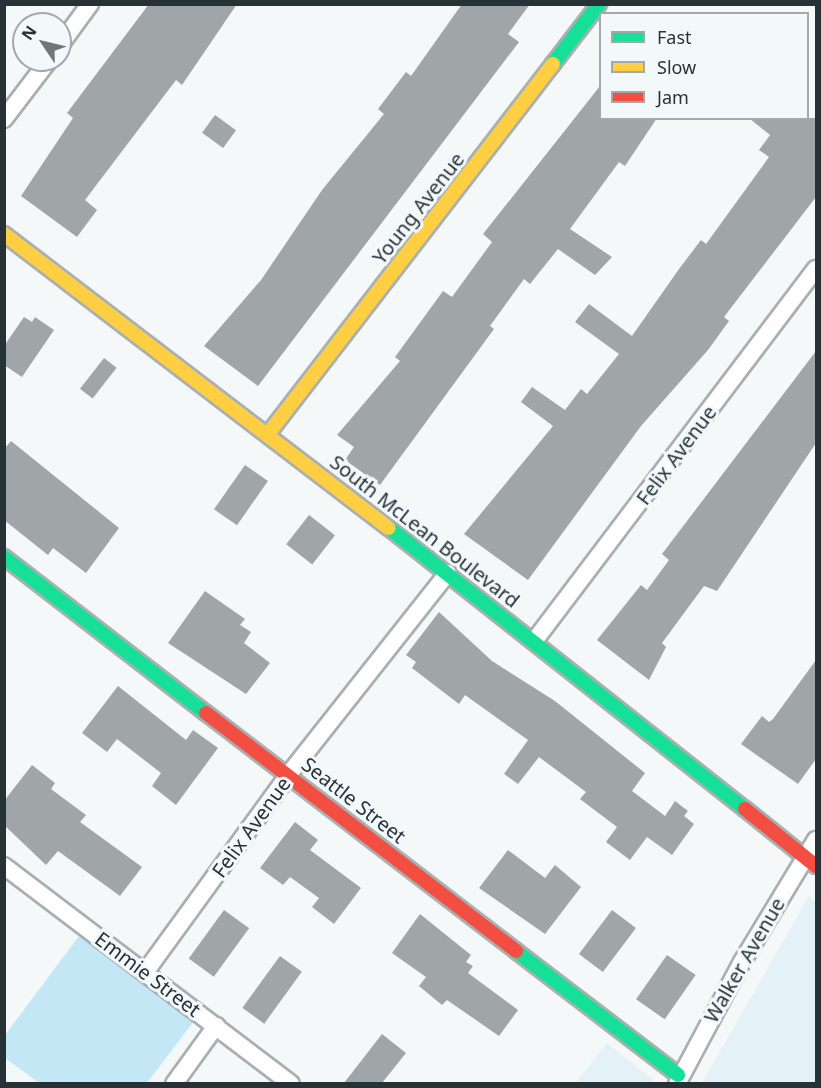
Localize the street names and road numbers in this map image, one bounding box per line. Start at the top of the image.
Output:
street label: Young Avenue [367,147,469,269]
street label: Felix Avenue [631,401,721,509]
street label: South McLean Boulevard [326,450,524,612]
street label: Seattle Street [297,752,411,848]
street label: Felix Avenue [207,772,295,882]
street label: Walker Avenue [699,893,789,1027]
street label: Emmie Street [90,927,206,1021]

